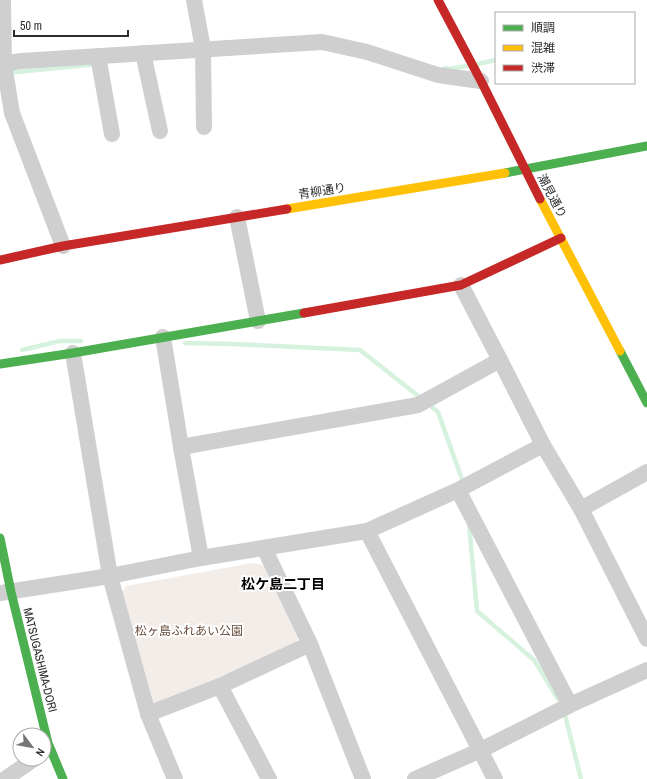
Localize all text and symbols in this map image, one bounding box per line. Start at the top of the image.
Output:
scale bar [14,12,128,38]
legend [495,12,635,84]
text: 50 m [20,18,42,34]
text: 順調 [531,20,555,36]
text: 混雑 [531,40,555,56]
text: 渋滞 [531,60,555,76]
street label: 潮見通り [534,171,570,221]
street label: 青柳通り [297,179,347,203]
district label: 松ケ島二丁目 [241,575,325,593]
street label: MATSUGASHIMA-DORI [19,606,61,714]
park label: 松ヶ島ふれあい公園 [135,623,243,639]
north arrow [12,727,52,767]
text: N [33,746,48,759]

